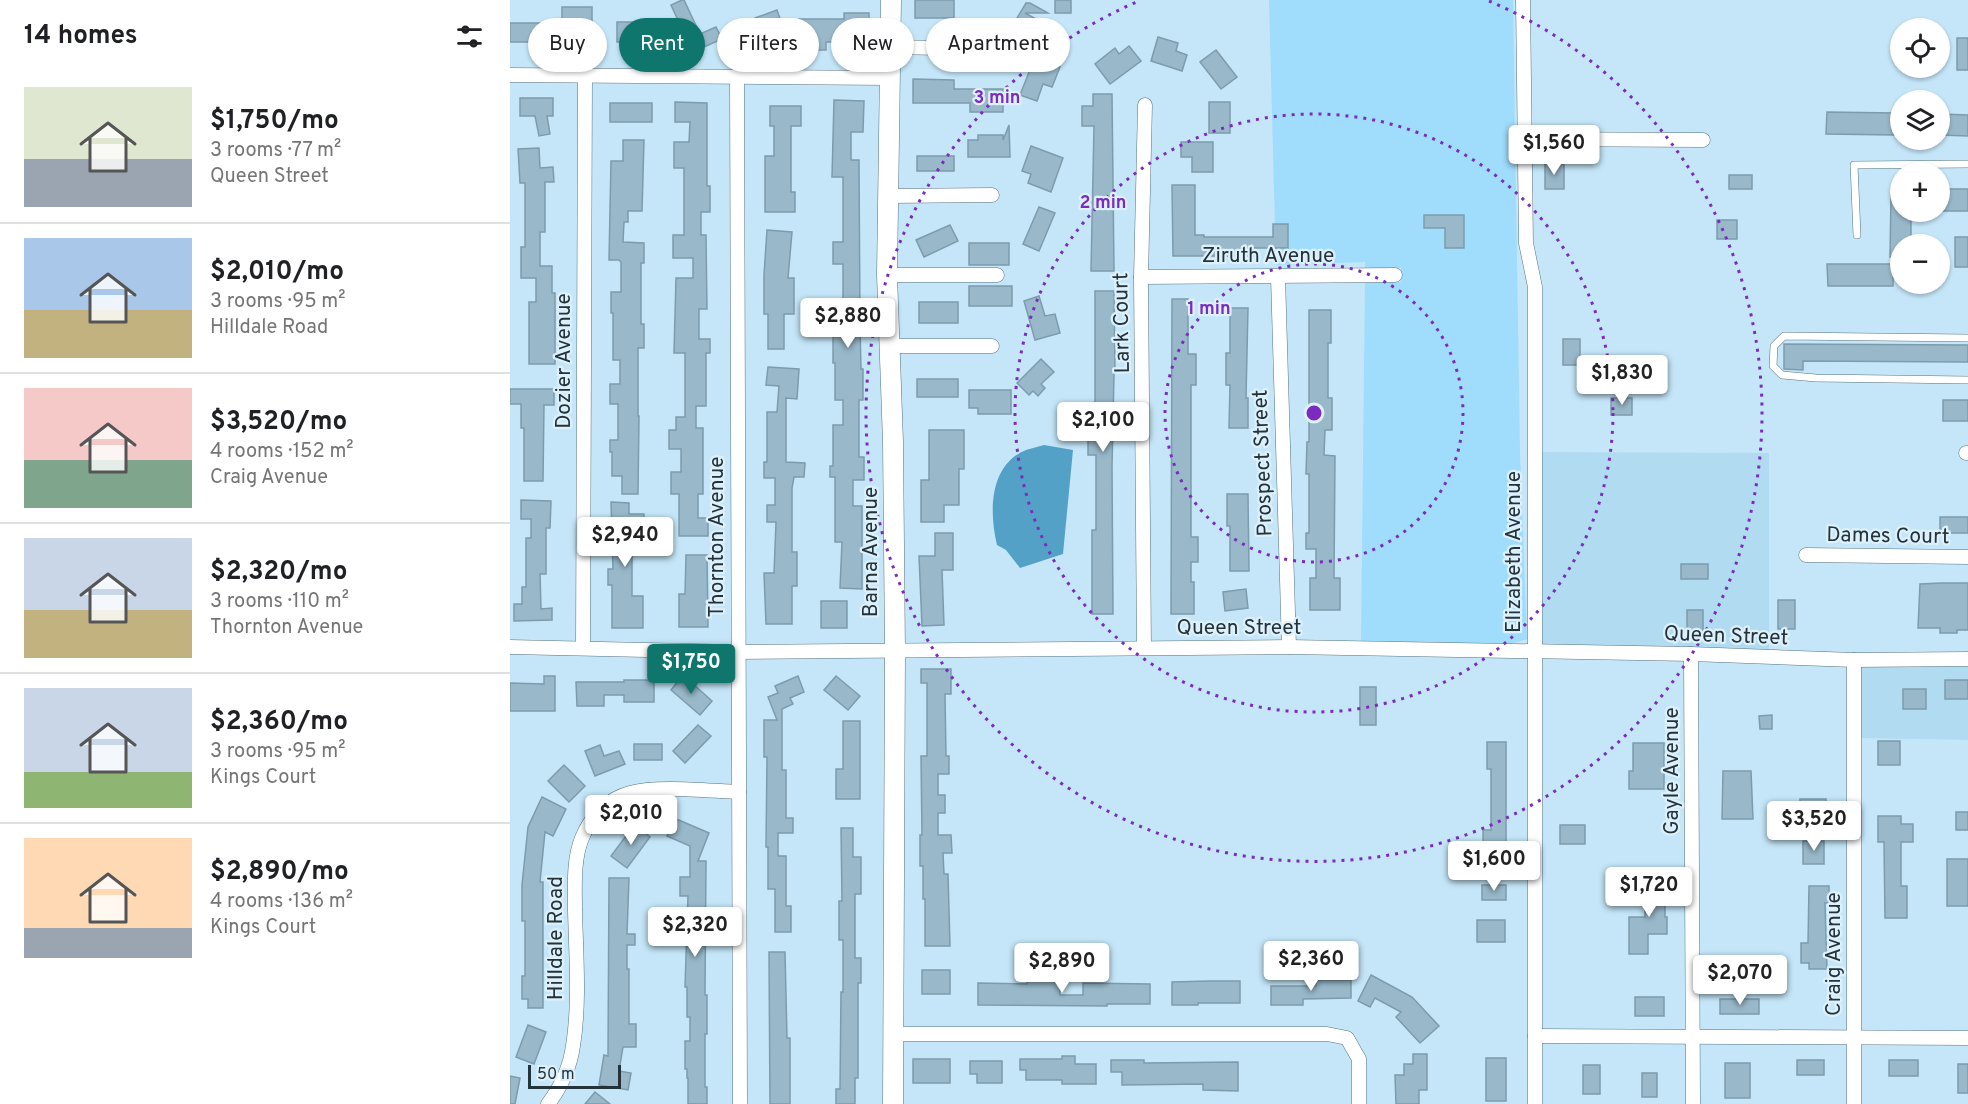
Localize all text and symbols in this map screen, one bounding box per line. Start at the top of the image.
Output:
chip: Buy [528,18,607,72]
chip: Rent [619,18,705,72]
chip: Filters [717,18,819,72]
chip: New [831,18,914,72]
chip: Apartment [926,18,1070,72]
map controls [1890,18,1950,294]
button: locate [1890,18,1950,78]
text: 14 homes [24,20,138,53]
icon: filters [453,20,486,53]
text: 3 min [974,87,1020,110]
button: layers [1890,90,1950,150]
text: $1,750/mo [210,105,339,138]
icon: home [72,111,144,183]
pin: $1,560 [1505,125,1603,176]
text: $1,560 [1523,131,1585,157]
text: 3 rooms · 77 m² [210,138,341,164]
button: + [1890,162,1950,222]
text: Queen Street [210,164,329,190]
text: 2 min [1079,192,1127,215]
button: − [1890,234,1950,294]
street label: Ziruth Avenue [1202,243,1334,270]
text: $2,010/mo [210,256,344,289]
icon: home [72,262,144,334]
street label: Lark Court [1108,272,1137,374]
text: 3 rooms · 95 m² [210,289,346,315]
street label: Dozier Avenue [551,293,578,429]
pin: $2,880 [799,298,897,349]
text: 1 min [1187,298,1231,321]
text: $2,880 [814,304,882,330]
text: Hilldale Road [210,315,328,341]
pin: $1,830 [1573,355,1671,406]
text: $1,830 [1591,361,1653,387]
street label: Prospect Street [1247,389,1280,537]
pin: $2,100 [1054,402,1152,453]
centre of rings [1304,403,1324,423]
text: $3,520/mo [210,406,347,439]
text: $2,100 [1071,408,1135,434]
icon: home [72,412,144,484]
text: 4 rooms · 152 m² [210,439,354,465]
street label: Thornton Avenue [704,456,731,618]
text: Craig Avenue [210,465,328,491]
street label: Elizabeth Avenue [1501,471,1528,633]
street label: Barna Avenue [858,487,885,617]
pin: $2,940 [576,517,674,568]
street label: Dames Court [1826,522,1950,551]
text: $2,940 [591,523,659,549]
text: $2,320/mo [210,556,347,589]
icon: home [72,562,144,634]
text: 3 rooms · 110 m² [210,589,349,615]
text: Thornton Avenue [210,615,363,641]
street label: Queen Street [1177,615,1301,642]
street label: Queen Street [1663,621,1789,652]
pin: $1,750 [642,644,740,695]
text: $1,750 [661,650,721,676]
text: $2,360/mo [210,706,348,739]
street label: Gayle Avenue [1659,707,1686,835]
icon: home [72,712,144,784]
text: 3 rooms · 95 m² [210,739,346,765]
text: Kings Court [210,765,316,791]
pin: $2,010 [582,795,680,846]
text: $2,010 [599,801,663,827]
pin: $3,520 [1765,801,1863,852]
text: $3,520 [1781,807,1847,833]
pin: $1,600 [1445,841,1543,892]
text: $1,600 [1462,847,1526,873]
text: $2,890/mo [210,856,349,889]
icon: home [72,862,144,934]
pin: $1,720 [1600,867,1698,918]
text: $1,720 [1619,873,1679,899]
street label: Hilldale Road [543,876,570,1000]
text: 4 rooms · 136 m² [210,889,353,915]
street label: Craig Avenue [1821,892,1848,1016]
pin: $2,320 [646,907,744,958]
text: $2,320 [662,913,728,939]
text: Kings Court [210,915,316,941]
pin: $2,360 [1262,941,1360,992]
pin: $2,890 [1013,943,1111,994]
text: $2,360 [1278,947,1344,973]
text: $2,890 [1028,949,1096,975]
pin: $2,070 [1691,955,1789,1006]
text: $2,070 [1707,961,1773,987]
scale bar [528,1062,621,1090]
text: 50 m [537,1065,575,1085]

